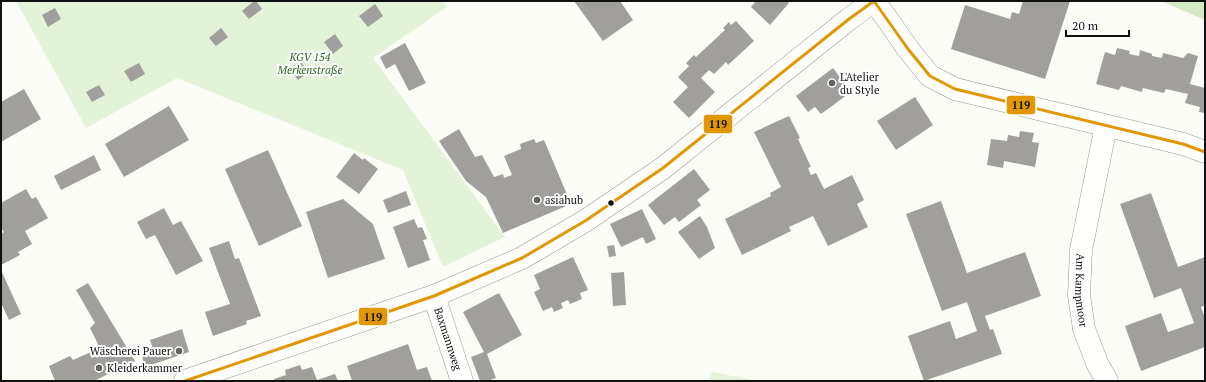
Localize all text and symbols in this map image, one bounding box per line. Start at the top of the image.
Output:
scale bar [1066,12,1129,38]
text: 20 m [1072,18,1099,33]
park label: KGV 154 Merkenstraße [276,50,343,77]
place label: L'Atelier du Style [840,70,880,97]
marker: L'Atelier du Style [827,78,837,88]
line badge: 119 [1006,95,1036,115]
text: 119 [1012,98,1030,112]
line badge: 119 [703,114,733,134]
text: 119 [709,117,727,131]
place label: asiahub [545,193,583,207]
marker: asiahub [532,195,542,205]
unlabelled marker [606,198,616,208]
street label: Am Kampmoor [1072,253,1091,329]
street label: Baxmannweg [431,305,465,372]
line badge: 119 [358,307,388,326]
text: 119 [364,310,382,324]
place label: Wäscherei Pauer [90,344,172,358]
marker: Wäscherei Pauer [174,346,184,356]
place label: Kleiderkammer [107,361,183,375]
marker: Kleiderkammer [94,363,104,373]

